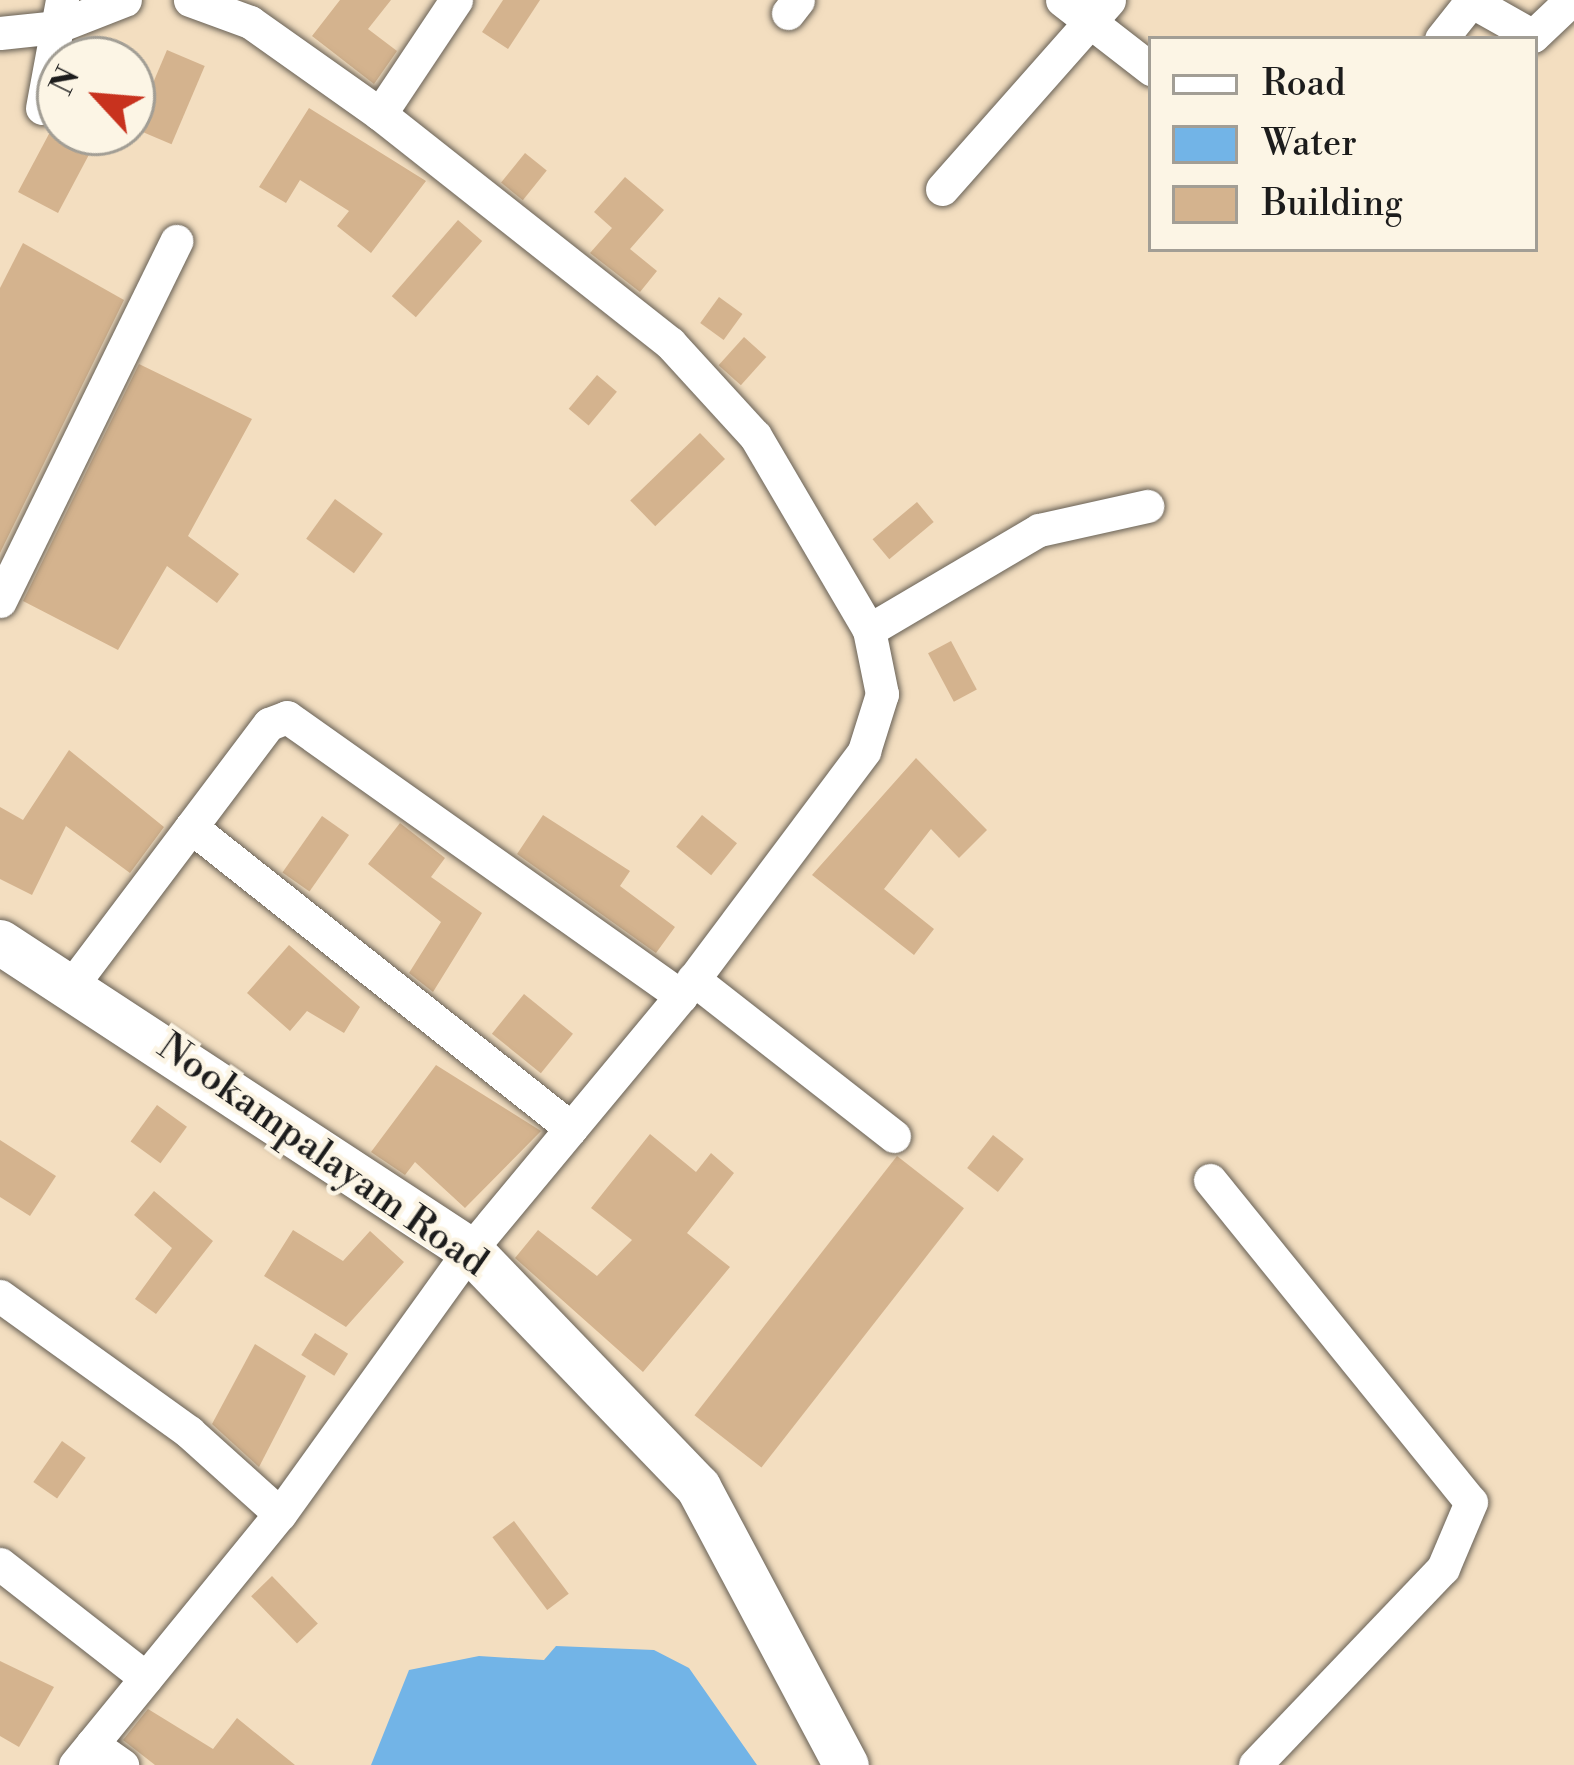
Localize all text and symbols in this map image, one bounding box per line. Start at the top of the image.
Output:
north arrow [36,36,156,156]
legend [1148,36,1538,252]
text: N [42,61,90,102]
text: Road [1262,62,1345,107]
text: Water [1262,122,1357,167]
text: Building [1262,182,1403,227]
street label: Nookampalayam Road [148,1024,496,1288]

